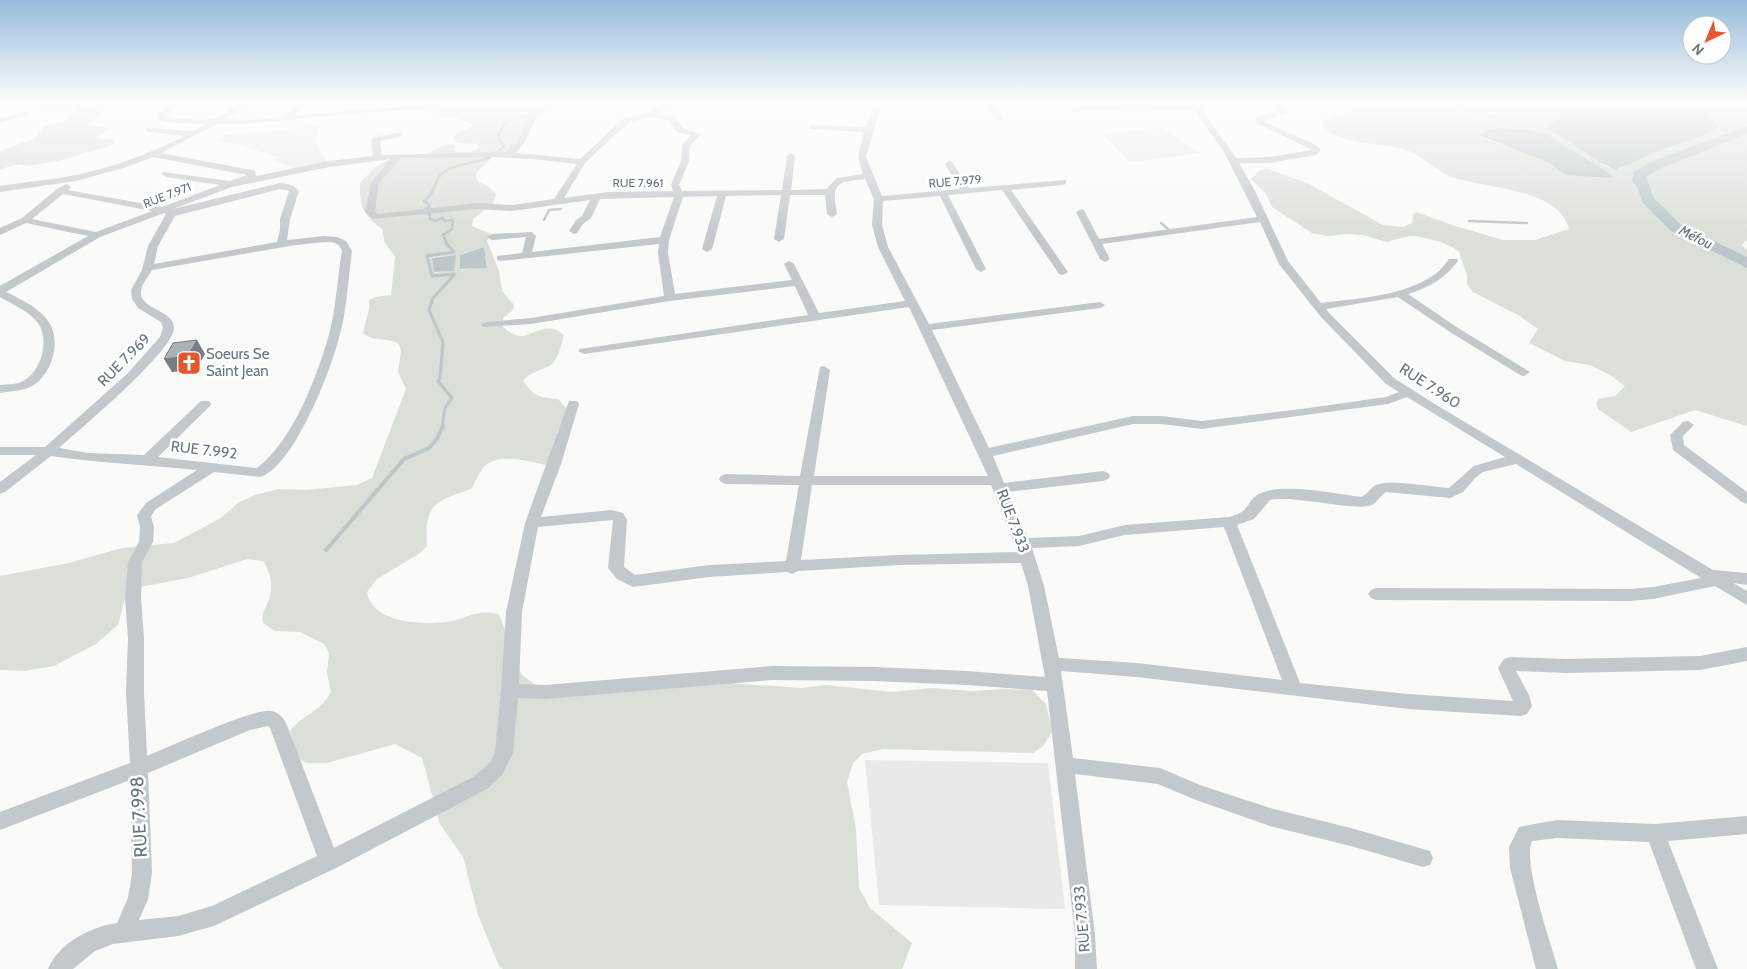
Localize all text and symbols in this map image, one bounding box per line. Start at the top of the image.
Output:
north arrow [1682,15,1732,65]
text: N [1688,39,1708,59]
street label: RUE 7.979 [928,171,982,191]
street label: RUE 7.961 [613,175,663,190]
street label: RUE 7.971 [141,179,193,211]
water label: Méfou [1675,221,1716,253]
street label: RUE 7.969 [94,330,154,390]
place label: Soeurs Se Saint Jean [206,345,270,380]
church icon: Soeurs Se Saint Jean [176,350,202,376]
street label: RUE 7.960 [1396,360,1464,412]
street label: RUE 7.992 [170,437,238,463]
street label: RUE 7.933 [993,487,1033,555]
street label: RUE 7.998 [126,776,152,858]
street label: RUE 7.933 [1070,885,1094,953]

